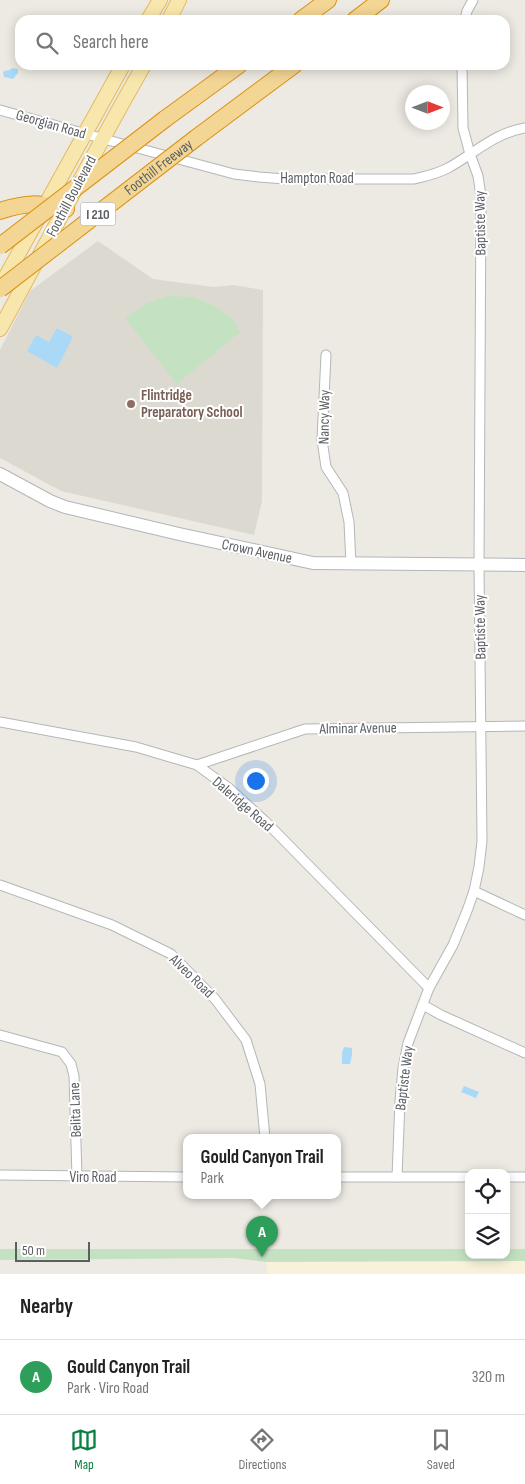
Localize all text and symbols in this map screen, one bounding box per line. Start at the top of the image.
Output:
search box [15,15,510,70]
icon: search [33,29,61,57]
text: Search here [73,31,149,54]
north arrow [405,85,450,130]
street label: Georgian Road [14,105,88,144]
street label: Foothill Freeway [121,135,197,200]
street label: Foothill Boulevard [42,152,101,240]
street label: Hampton Road [280,169,354,188]
street label: Baptiste Way [470,190,491,256]
road number: I 210 [80,202,116,225]
place label: Flintridge Preparatory School [141,386,242,422]
street label: Nancy Way [315,389,334,445]
marker: Flintridge Preparatory School [125,398,137,410]
street label: Crown Avenue [220,535,294,568]
street label: Baptiste Way [470,594,491,660]
street label: Alminar Avenue [318,718,397,739]
your location [243,768,269,794]
street label: Daleridge Road [208,773,277,836]
street label: Alveo Road [165,950,218,1002]
street label: Baptiste Way [391,1044,418,1112]
street label: Belita Lane [65,1082,86,1138]
popup [183,1134,341,1199]
text: Gould Canyon Trail [200,1146,324,1169]
street label: Viro Road [69,1168,117,1187]
text: Park [200,1169,224,1188]
map controls [465,1169,510,1259]
button: locate [465,1169,510,1214]
button: layers [465,1214,510,1259]
pin: A [246,1216,278,1257]
scale bar [15,1239,90,1262]
text: 50 m [22,1242,45,1259]
text: Nearby [20,1294,73,1319]
text: Gould Canyon Trail [67,1356,190,1379]
text: A [32,1368,40,1387]
text: 320 m [472,1368,505,1387]
text: Park · Viro Road [67,1379,149,1398]
tab: Map [70,1426,98,1473]
tab: Directions [238,1426,287,1473]
tab: Saved [427,1426,455,1473]

